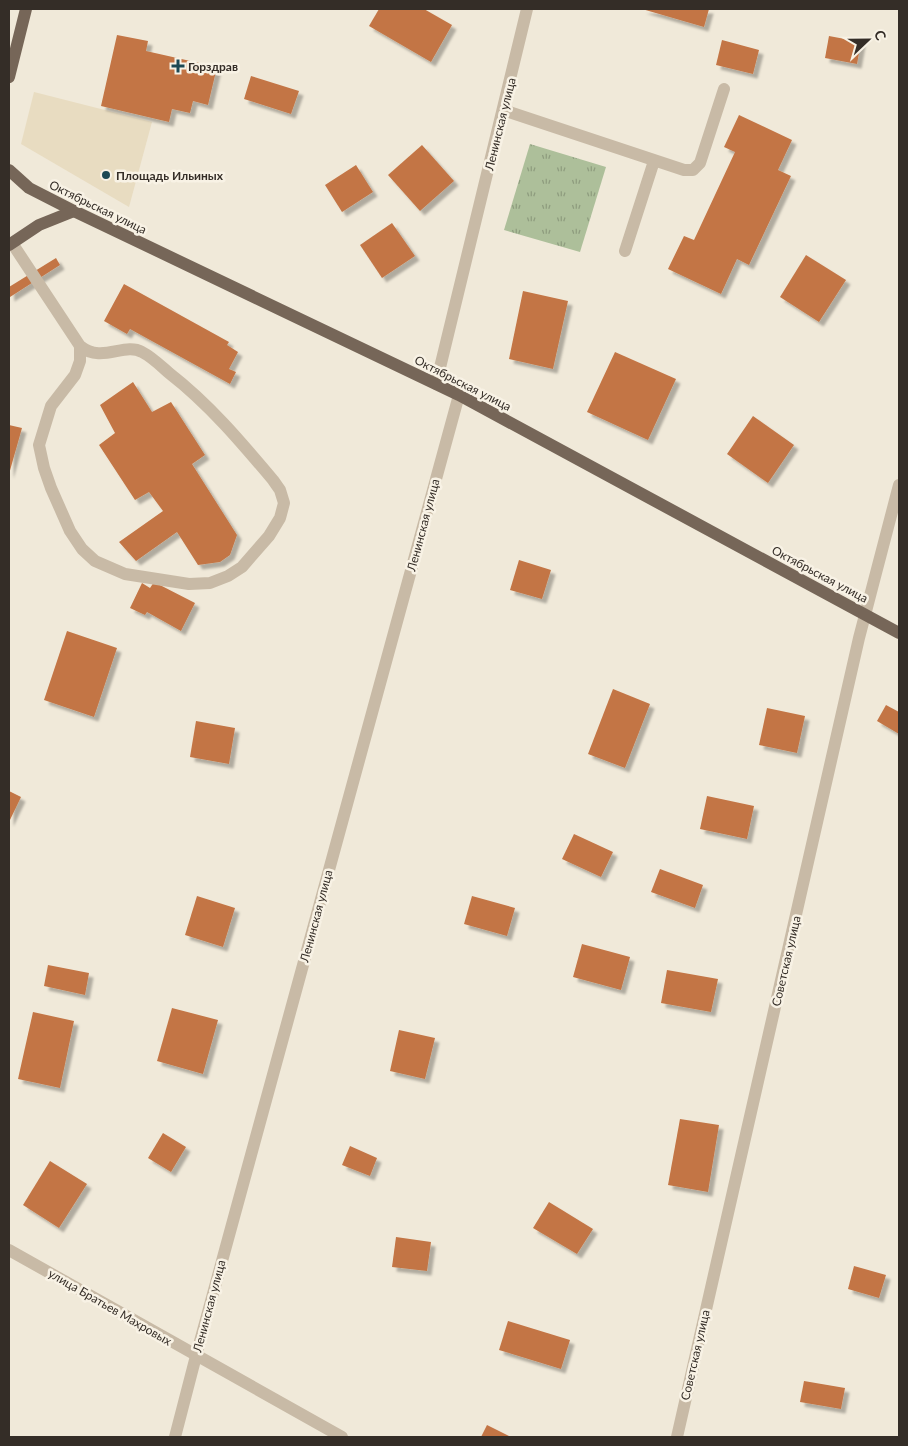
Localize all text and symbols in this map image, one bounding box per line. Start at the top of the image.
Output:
north arrow [843,15,893,65]
text: С [871,27,890,43]
place label: Горздрав [188,59,238,74]
marker: Горздрав [172,60,184,72]
street label: Ленинская улица [481,76,519,173]
place label: Площадь Ильиных [116,168,224,183]
marker: Площадь Ильиных [100,169,112,181]
street label: Октябрьская улица [47,177,149,237]
street label: Октябрьская улица [412,352,514,414]
street label: Ленинская улица [403,477,443,574]
street label: Октябрьская улица [769,542,871,606]
street label: Ленинская улица [296,868,336,965]
street label: Советская улица [768,914,804,1008]
street label: Ленинская улица [189,1258,229,1355]
street label: улица Братьев Махровых [46,1266,174,1348]
street label: Советская улица [677,1308,713,1402]

